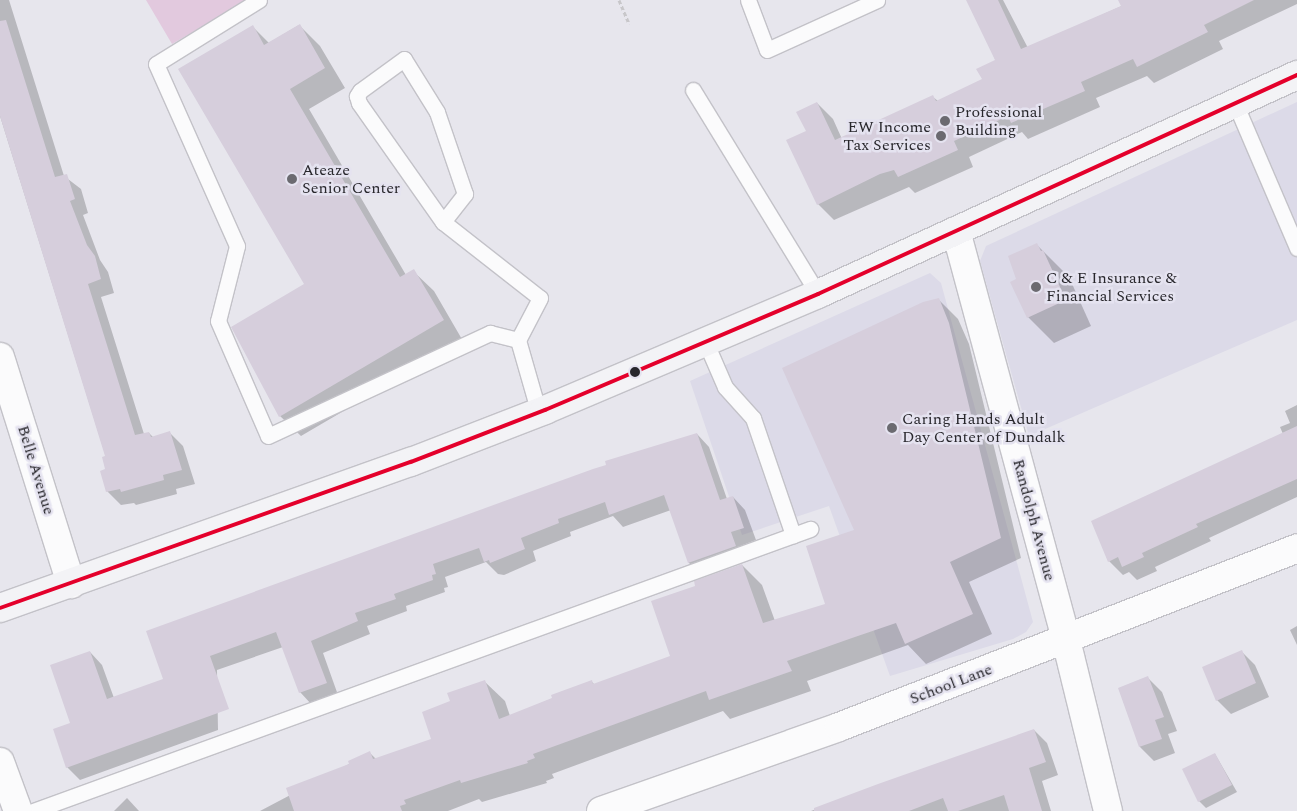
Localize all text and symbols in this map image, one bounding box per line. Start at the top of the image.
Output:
place label: Professional Building [955,102,1042,140]
marker: Professional Building [939,115,951,127]
place label: EW Income Tax Services [843,117,931,155]
marker: EW Income Tax Services [935,130,947,142]
place label: Ateaze Senior Center [302,160,400,198]
marker: Ateaze Senior Center [286,173,298,185]
place label: C & E Insurance & Financial Services [1046,268,1177,306]
marker: C & E Insurance & Financial Services [1030,281,1042,293]
unlabelled marker [630,367,640,377]
place label: Caring Hands Adult Day Center of Dundalk [902,409,1065,447]
marker: Caring Hands Adult Day Center of Dundalk [886,422,898,434]
street label: Belle Avenue [13,423,59,517]
street label: Randolph Avenue [1009,457,1059,583]
street label: School Lane [907,659,995,709]

